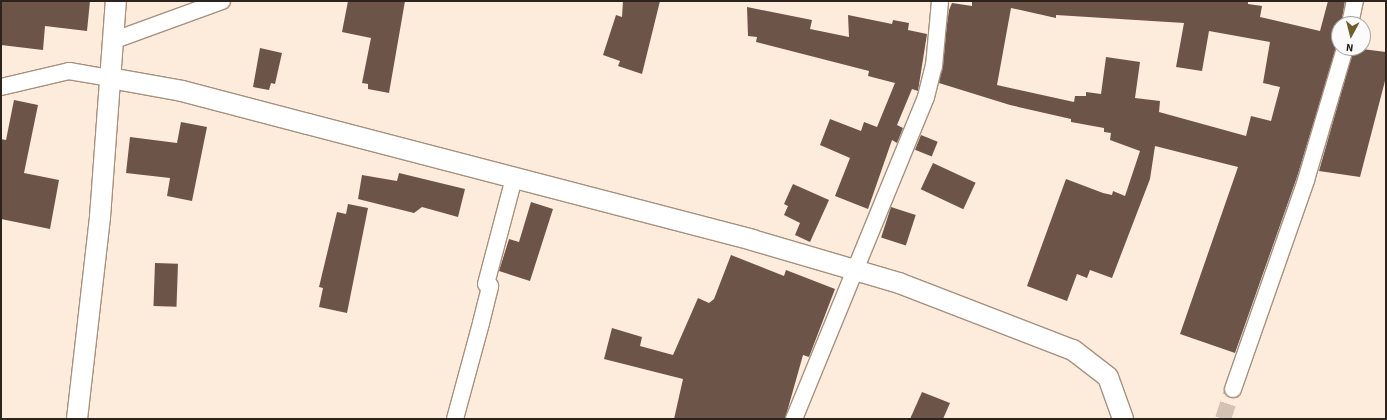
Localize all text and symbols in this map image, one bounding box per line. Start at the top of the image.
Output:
north arrow [1331,16,1371,56]
text: N [1345,40,1354,55]

